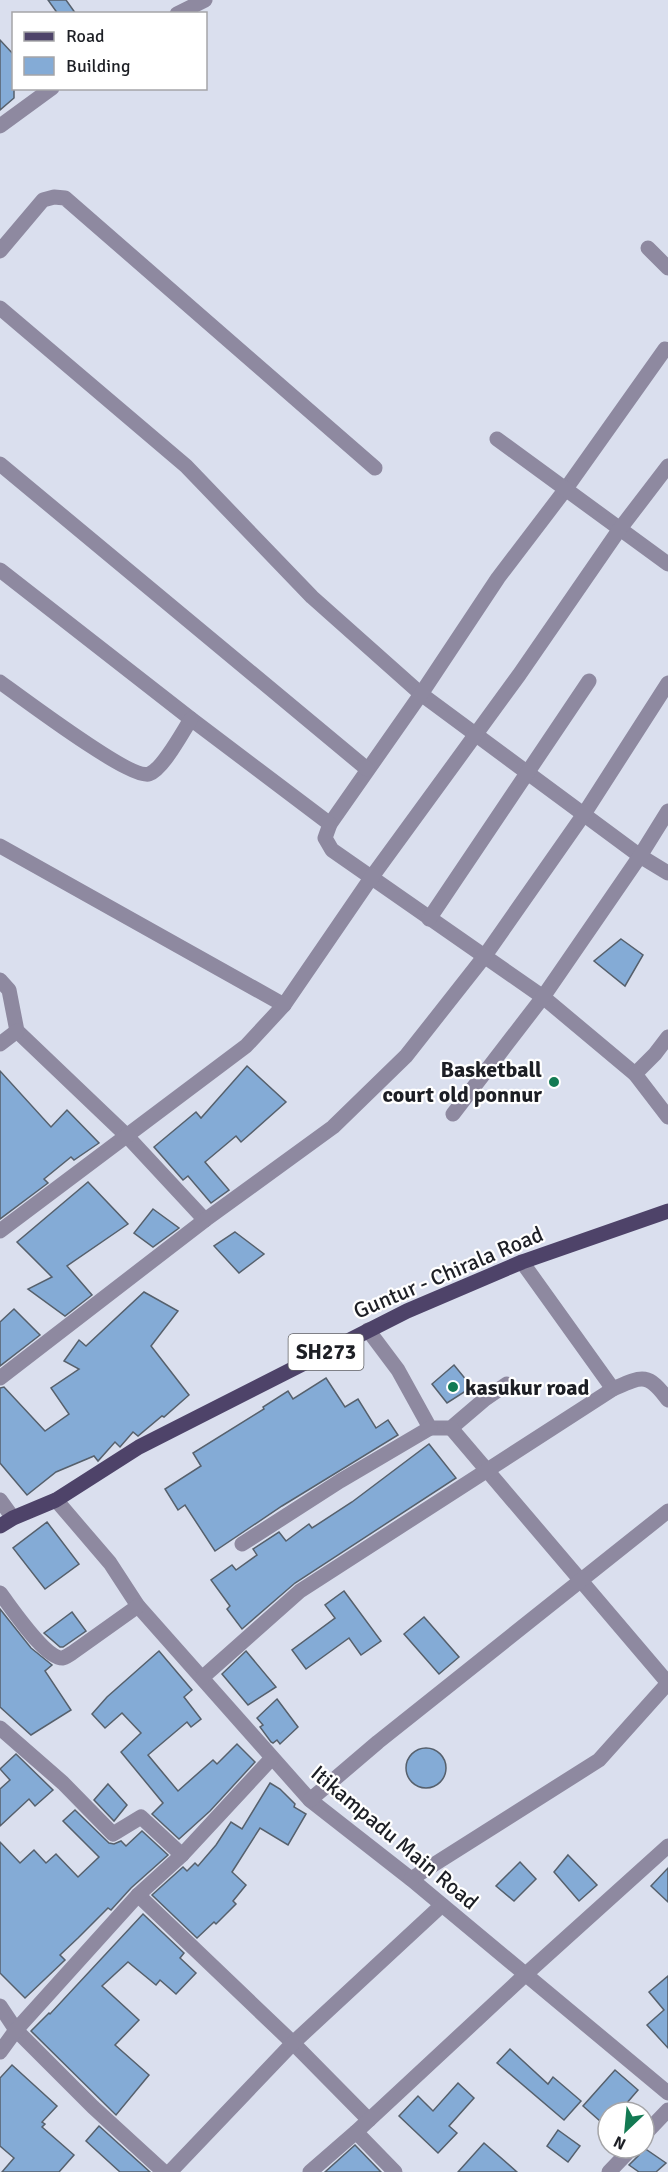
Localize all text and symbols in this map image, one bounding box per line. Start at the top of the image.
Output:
legend [12,12,207,90]
text: Road [66,25,105,47]
text: Building [66,55,130,77]
place label: Basketball court old ponnur [382,1056,542,1108]
marker: Basketball court old ponnur [547,1075,561,1089]
street label: Guntur - Chirala Road [349,1220,547,1325]
road number: SH273 [288,1334,364,1370]
place label: kasukur road [465,1374,590,1401]
marker: kasukur road [446,1380,460,1394]
street label: Itikampadu Main Road [306,1760,484,1915]
north arrow [596,2100,656,2160]
text: N [610,2131,629,2154]

